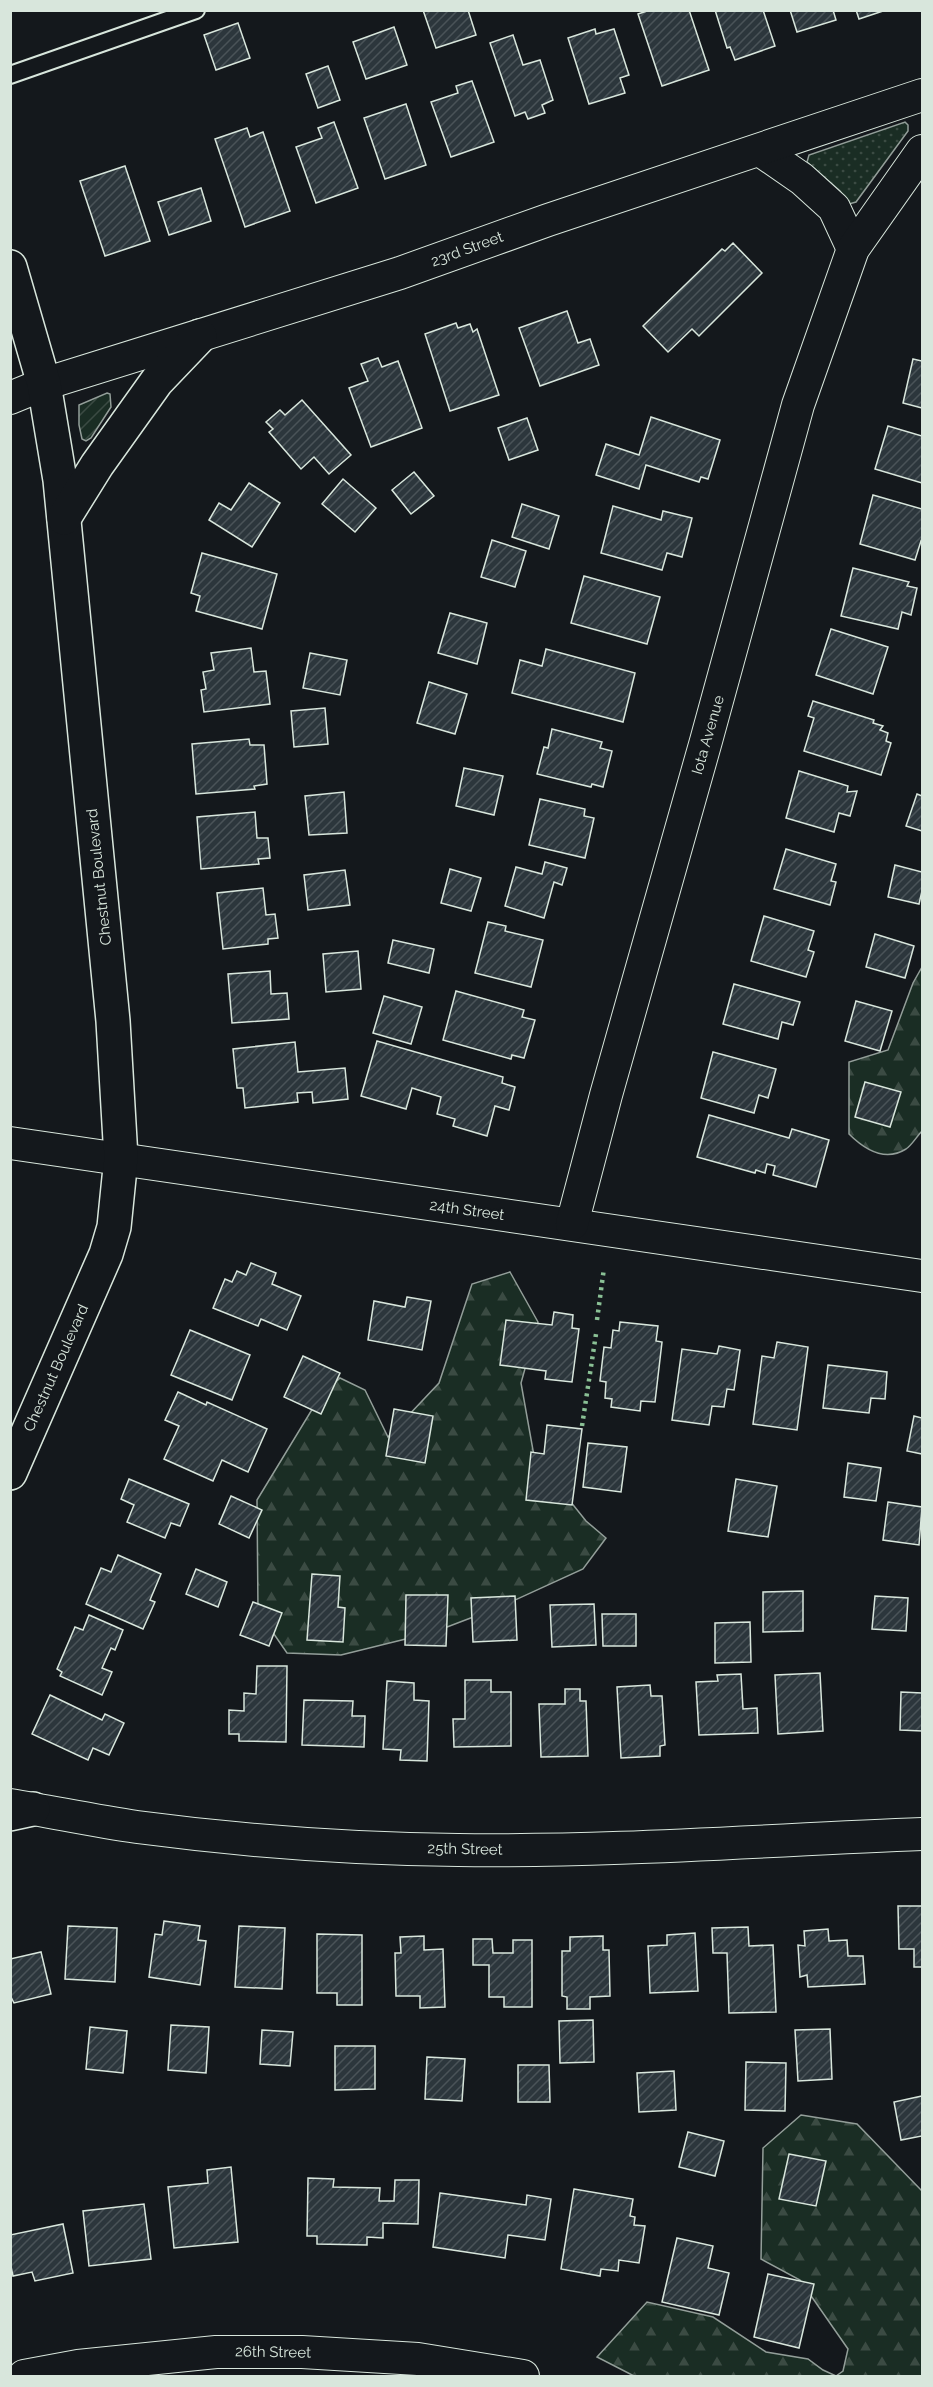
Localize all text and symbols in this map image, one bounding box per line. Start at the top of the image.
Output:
street label: 23rd Street [428,228,506,270]
street label: Iota Avenue [688,693,728,777]
street label: Chestnut Boulevard [83,808,115,946]
street label: 24th Street [429,1196,505,1224]
street label: Chestnut Boulevard [20,1302,92,1434]
street label: 25th Street [427,1839,503,1859]
street label: 26th Street [235,2342,311,2362]

